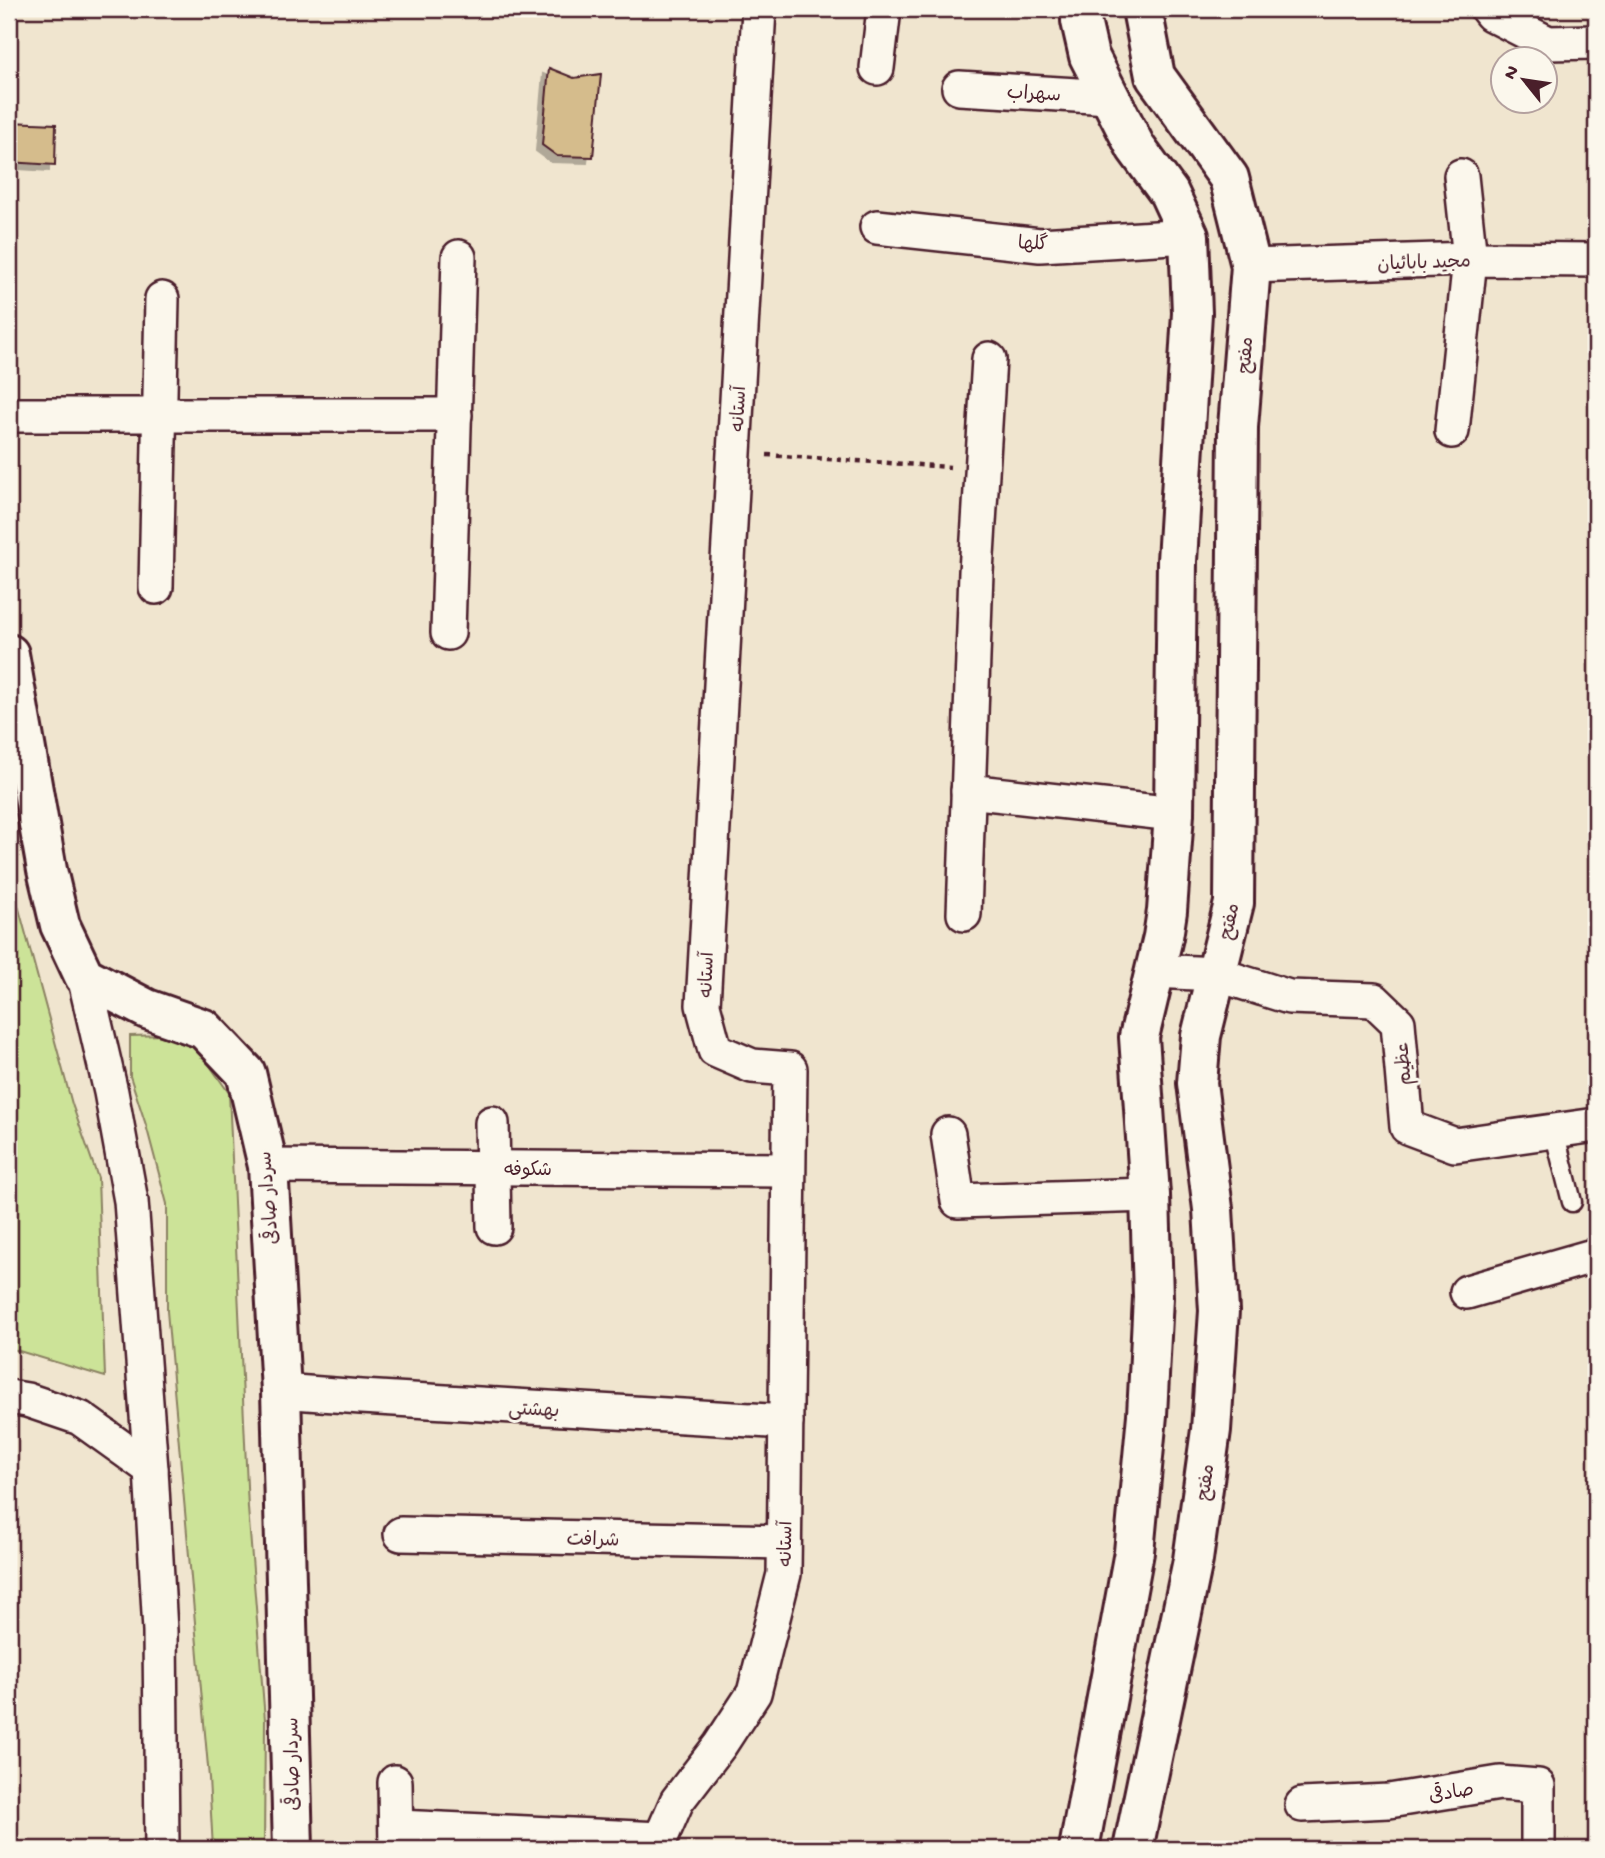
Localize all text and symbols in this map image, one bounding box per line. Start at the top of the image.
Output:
north arrow [1490,46,1560,116]
text: N [1499,62,1525,84]
street label: سهراب [1006,83,1061,108]
street label: گلها [1017,231,1049,258]
street label: مجید بابائیان [1377,251,1471,278]
street label: مفتح [1235,336,1260,374]
street label: آستانه [726,384,753,433]
street label: مفتح [1216,901,1246,942]
street label: آستانه [694,950,721,999]
street label: عظیم [1392,1041,1419,1086]
street label: سردار صادقی [251,1150,286,1246]
street label: شکوفه [504,1160,552,1183]
street label: بهشتی [508,1399,560,1424]
street label: مفتح [1194,1463,1221,1502]
street label: آستانه [774,1519,799,1567]
street label: شرافت [566,1530,620,1553]
street label: سردار صادقی [278,1717,307,1811]
street label: صادقی [1427,1776,1476,1809]

